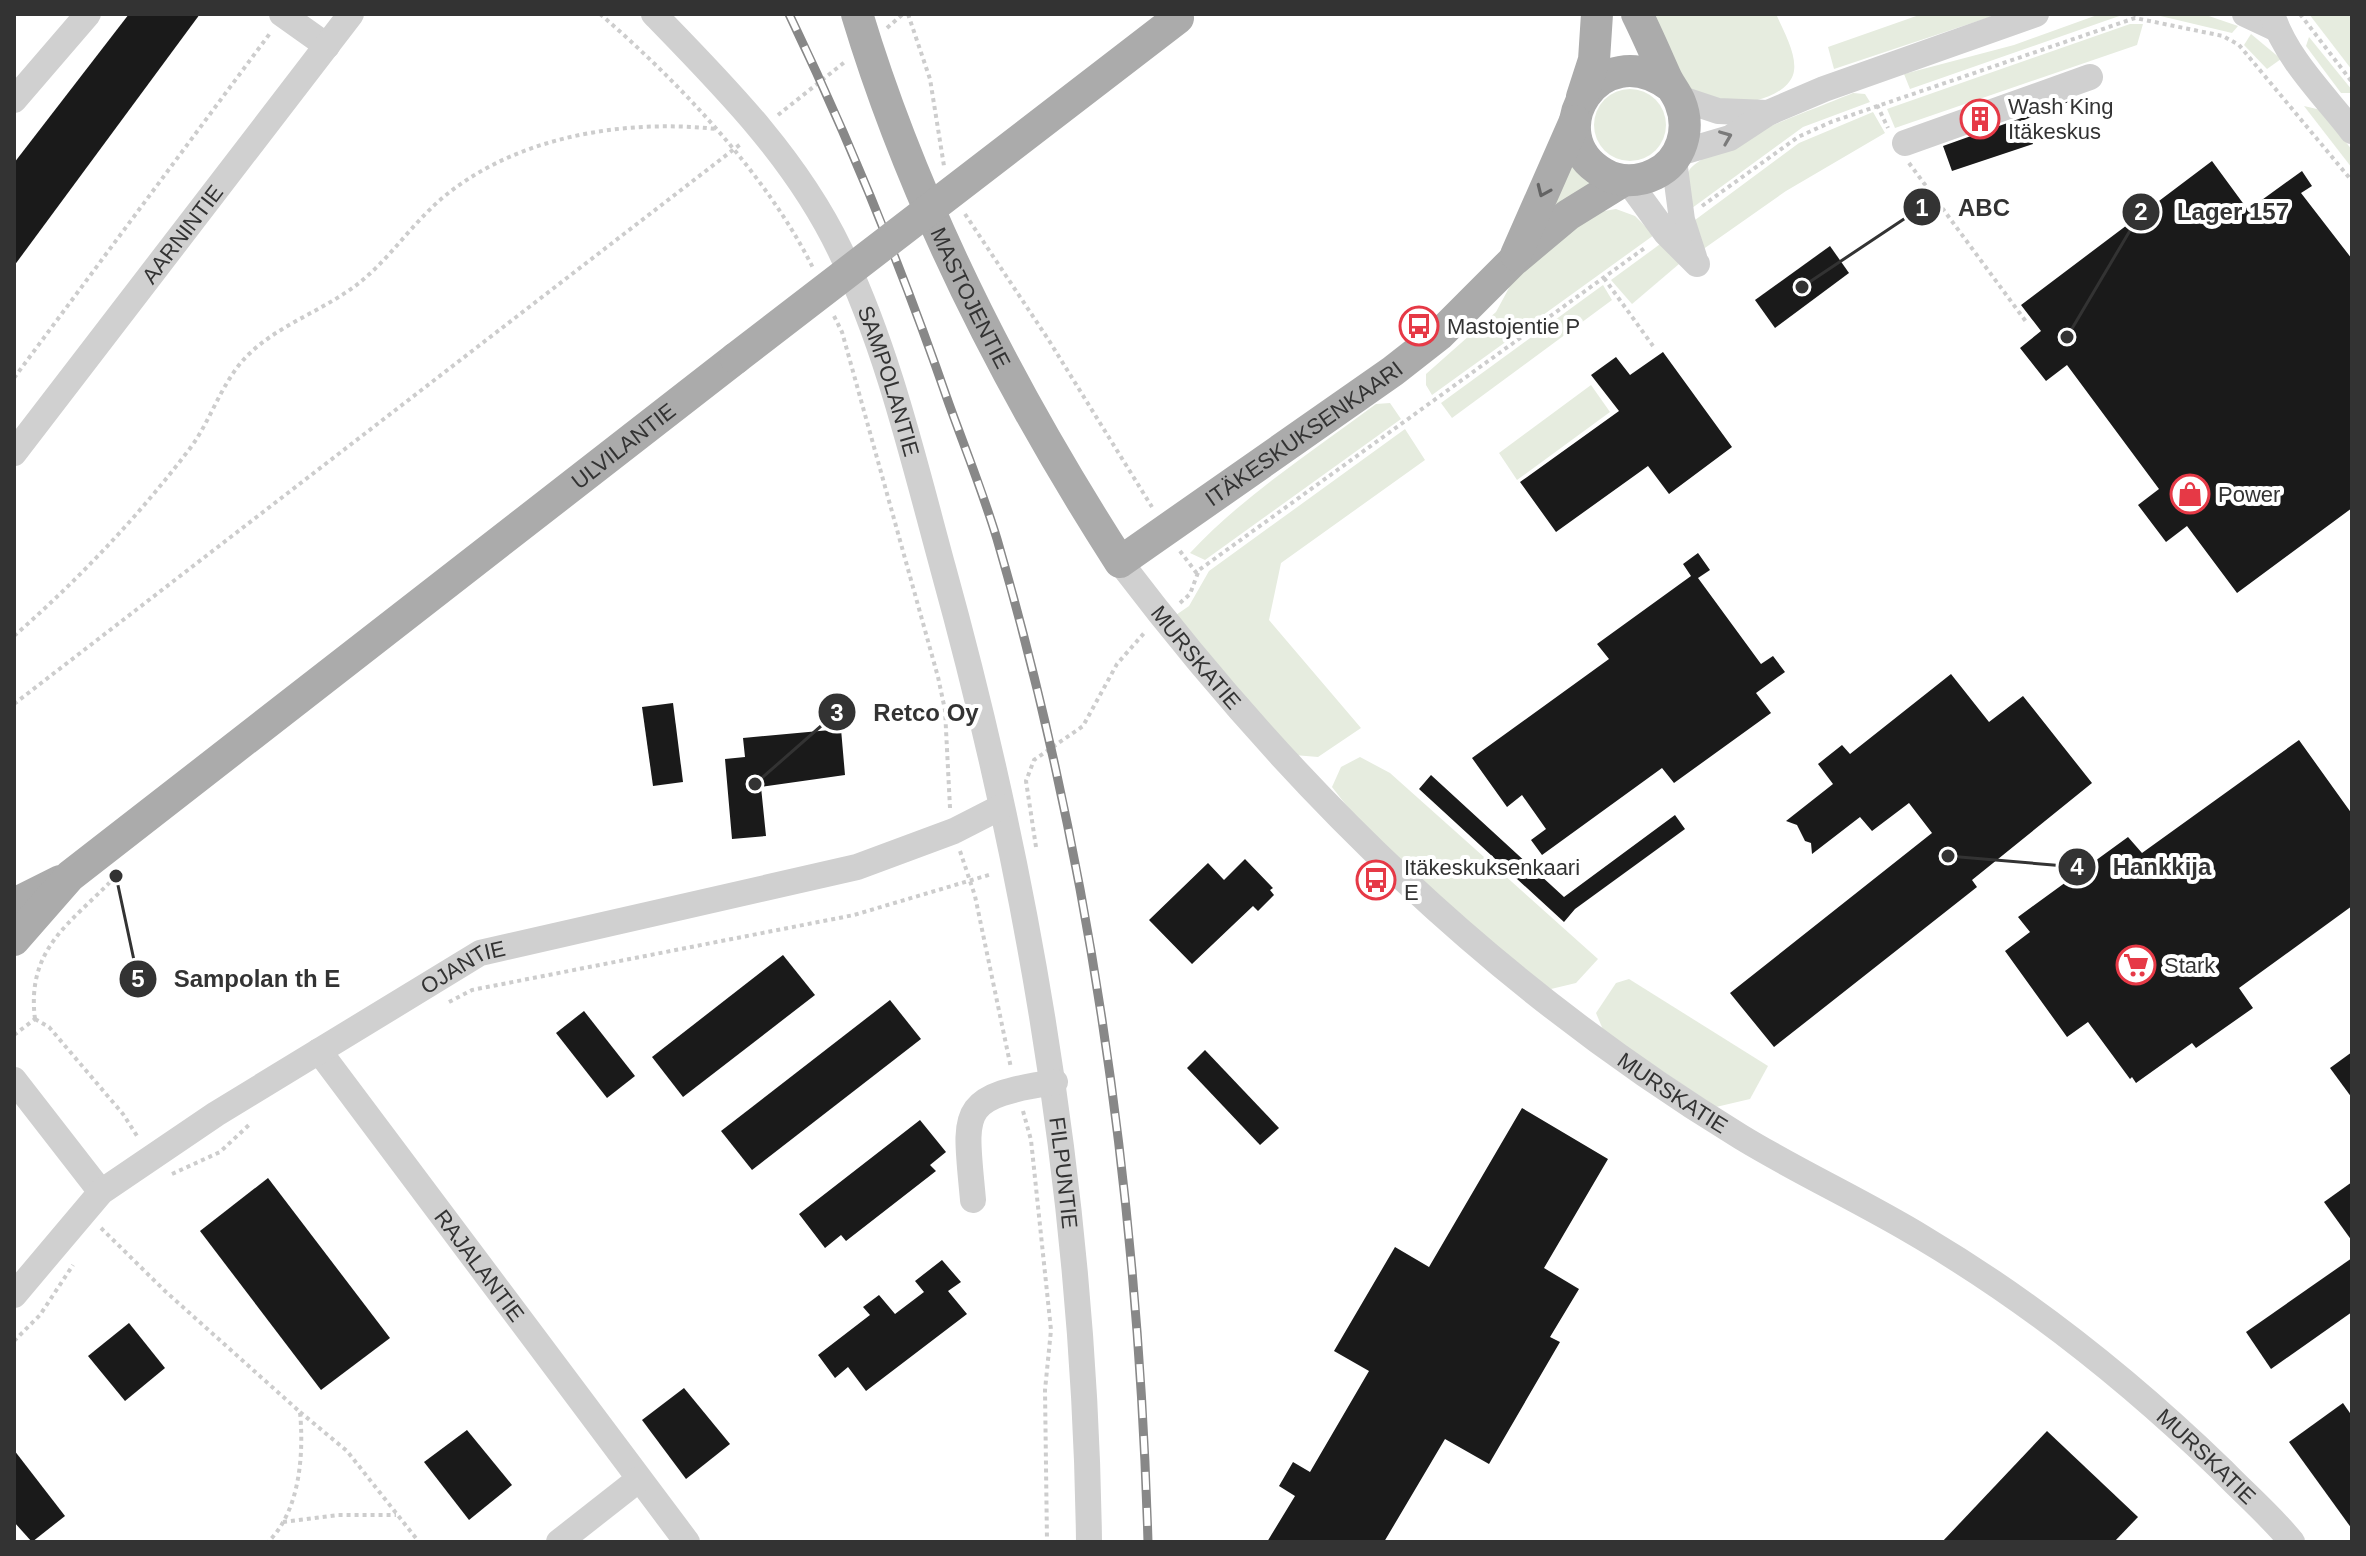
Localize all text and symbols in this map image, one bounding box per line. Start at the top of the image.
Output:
place label: Wash King Itäkeskus [2008,94,2114,144]
building icon: Wash King Itäkeskus [1959,98,2001,140]
one-way arrow [1718,131,1732,147]
street label: AARNINTIE [137,180,228,289]
one-way arrow [1537,182,1553,197]
callout: ABC [1902,183,2026,231]
callout: Lager 157 [2121,188,2305,236]
text: 1 [1915,194,1929,221]
text: ABC [1958,194,2010,221]
text: 2 [2134,198,2148,225]
text: Lager 157 [2177,198,2289,225]
street label: MASTOJENTIE [925,224,1015,373]
street label: SAMPOLANTIE [853,302,924,459]
bus stop icon: Mastojentie P [1398,305,1440,347]
place label: Mastojentie P [1447,314,1580,339]
street label: ITÄKESKUKSENKAARI [1201,356,1408,511]
street label: ULVILANTIE [567,398,680,494]
shop icon: Power [2169,473,2211,515]
place label: Power [2218,482,2280,507]
street label: MURSKATIE [1146,601,1246,714]
callout: Retco Oy [817,688,995,736]
text: 3 [830,699,844,726]
text: Retco Oy [873,699,979,726]
callout: Hankkija [2057,843,2227,891]
text: 4 [2070,853,2084,880]
text: Hankkija [2113,853,2212,880]
place label: Itäkeskuksenkaari E [1404,855,1580,905]
bus stop icon: Itäkeskuksenkaari E [1355,859,1397,901]
street label: OJANTIE [416,936,508,999]
supermarket icon: Stark [2115,944,2157,986]
place label: Stark [2164,953,2216,978]
callout: Sampolan th E [118,955,357,1003]
text: 5 [131,965,145,992]
text: Sampolan th E [174,965,340,992]
street label: MURSKATIE [1613,1047,1732,1139]
street label: FILPUNTIE [1044,1115,1083,1230]
street label: RAJALANTIE [429,1205,529,1327]
street label: MURSKATIE [2152,1404,2261,1509]

